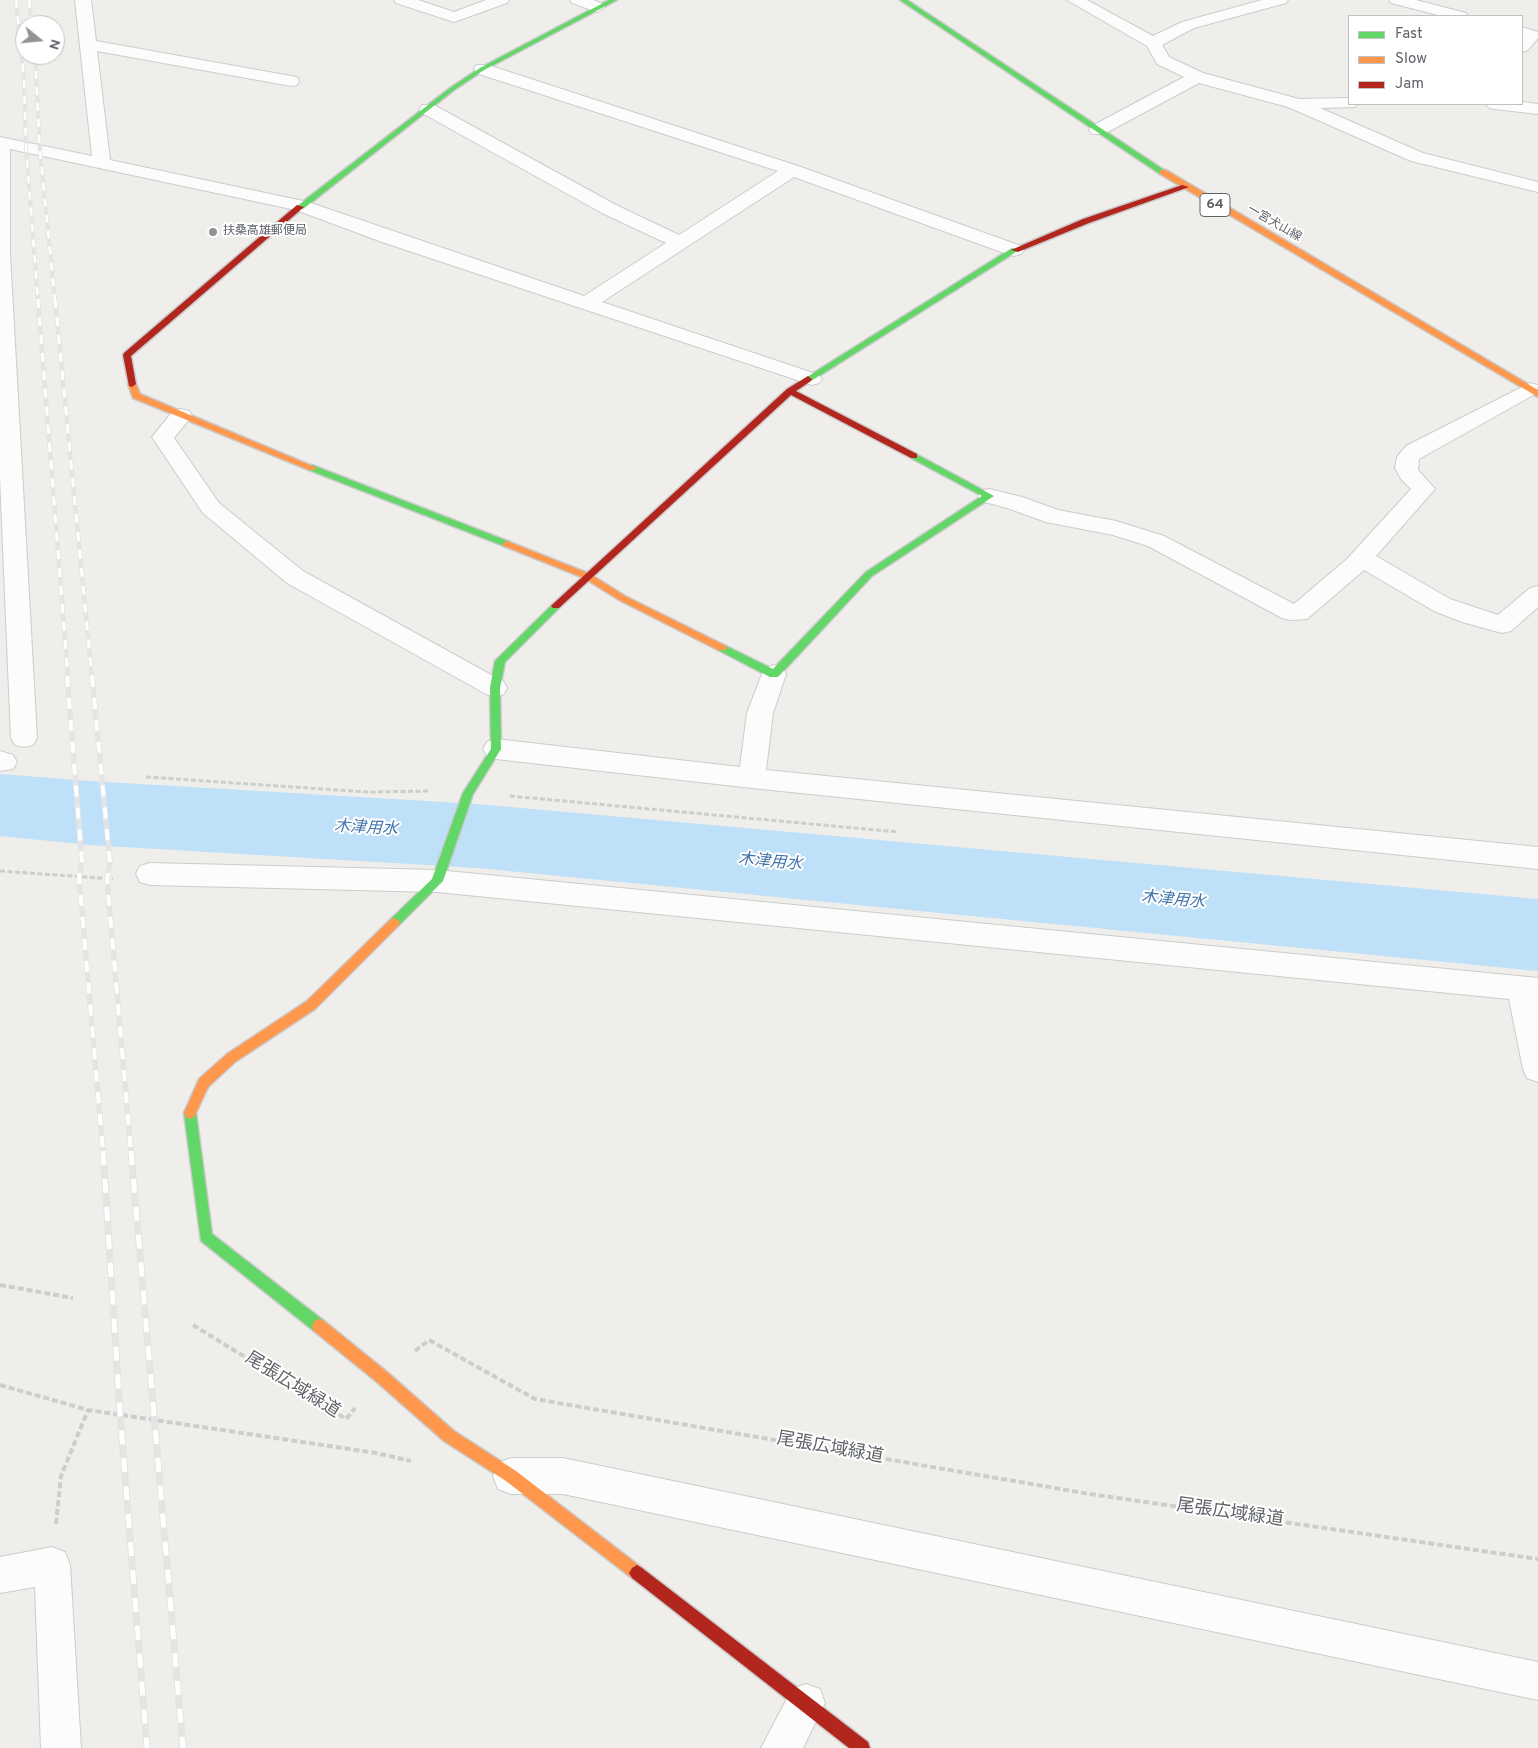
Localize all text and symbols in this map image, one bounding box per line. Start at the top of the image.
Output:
north arrow [15,15,65,65]
legend [1348,15,1523,105]
text: Fast [1395,25,1423,44]
text: N [44,37,63,52]
text: Slow [1395,50,1427,69]
text: Jam [1395,75,1424,94]
road number: 64 [1200,194,1230,216]
street label: 一宮犬山線 [1244,203,1304,245]
place label: 扶桑高雄郵便局 [223,225,307,239]
marker: 扶桑高雄郵便局 [207,226,219,238]
water label: 木津用水 [334,818,398,840]
water label: 木津用水 [737,851,803,875]
water label: 木津用水 [1140,889,1206,913]
street label: 尾張広域緑道 [240,1348,344,1424]
street label: 尾張広域緑道 [775,1429,885,1469]
street label: 尾張広域緑道 [1175,1496,1285,1532]

